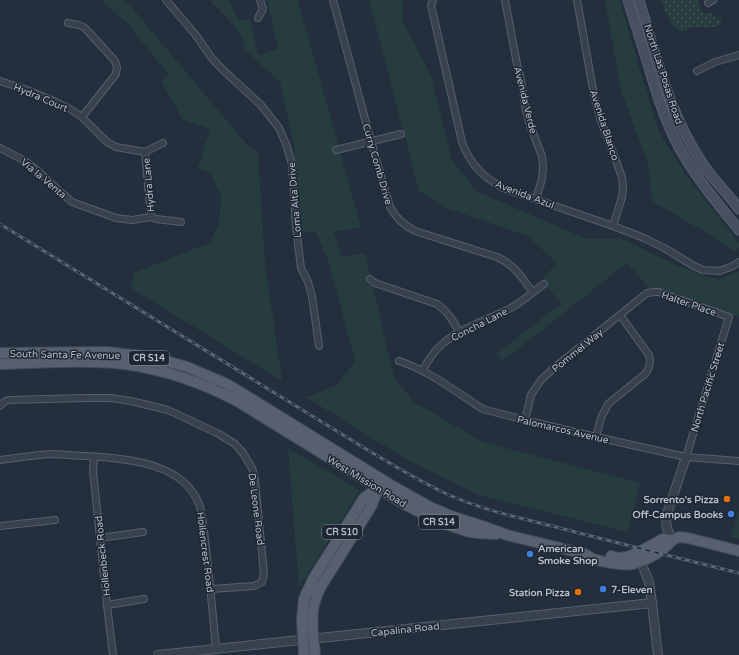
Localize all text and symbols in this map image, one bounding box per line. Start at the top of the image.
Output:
street label: North Las Posas Road [641,23,685,126]
street label: Avenida Verde [511,65,539,135]
street label: Hydra Court [12,81,70,115]
street label: Avenida Blanco [587,88,621,162]
street label: Curry Comb Drive [360,122,394,207]
street label: Via la Venta [18,156,69,201]
street label: Hydra Lane [141,157,157,212]
street label: Loma Alta Drive [286,161,304,238]
street label: Avenida Azul [493,178,556,212]
street label: Halter Place [660,289,718,319]
street label: Concha Lane [449,305,510,344]
street label: Pommel Way [550,326,606,375]
street label: North Pacific Street [689,341,727,434]
street label: South Santa Fe Avenue [10,348,121,362]
road number: CR S14 [129,351,169,365]
street label: Palomarcos Avenue [516,414,610,446]
street label: West Mission Road [325,453,408,510]
street label: De Leone Road [246,472,266,546]
place label: Sorrento's Pizza [644,494,719,506]
marker: Sorrento's Pizza [722,494,732,504]
place label: Off-Campus Books [633,509,723,521]
marker: Off-Campus Books [726,509,736,519]
street label: Hollencrest Road [194,511,216,593]
street label: Hollenbeck Road [93,515,113,597]
road number: CR S14 [419,515,459,529]
road number: CR S10 [322,525,362,539]
place label: American Smoke Shop [538,543,598,567]
marker: American Smoke Shop [525,549,535,559]
marker: 7-Eleven [598,584,608,594]
place label: 7-Eleven [611,584,653,596]
place label: Station Pizza [509,587,570,599]
marker: Station Pizza [573,587,583,597]
street label: Capalina Road [370,620,440,640]

